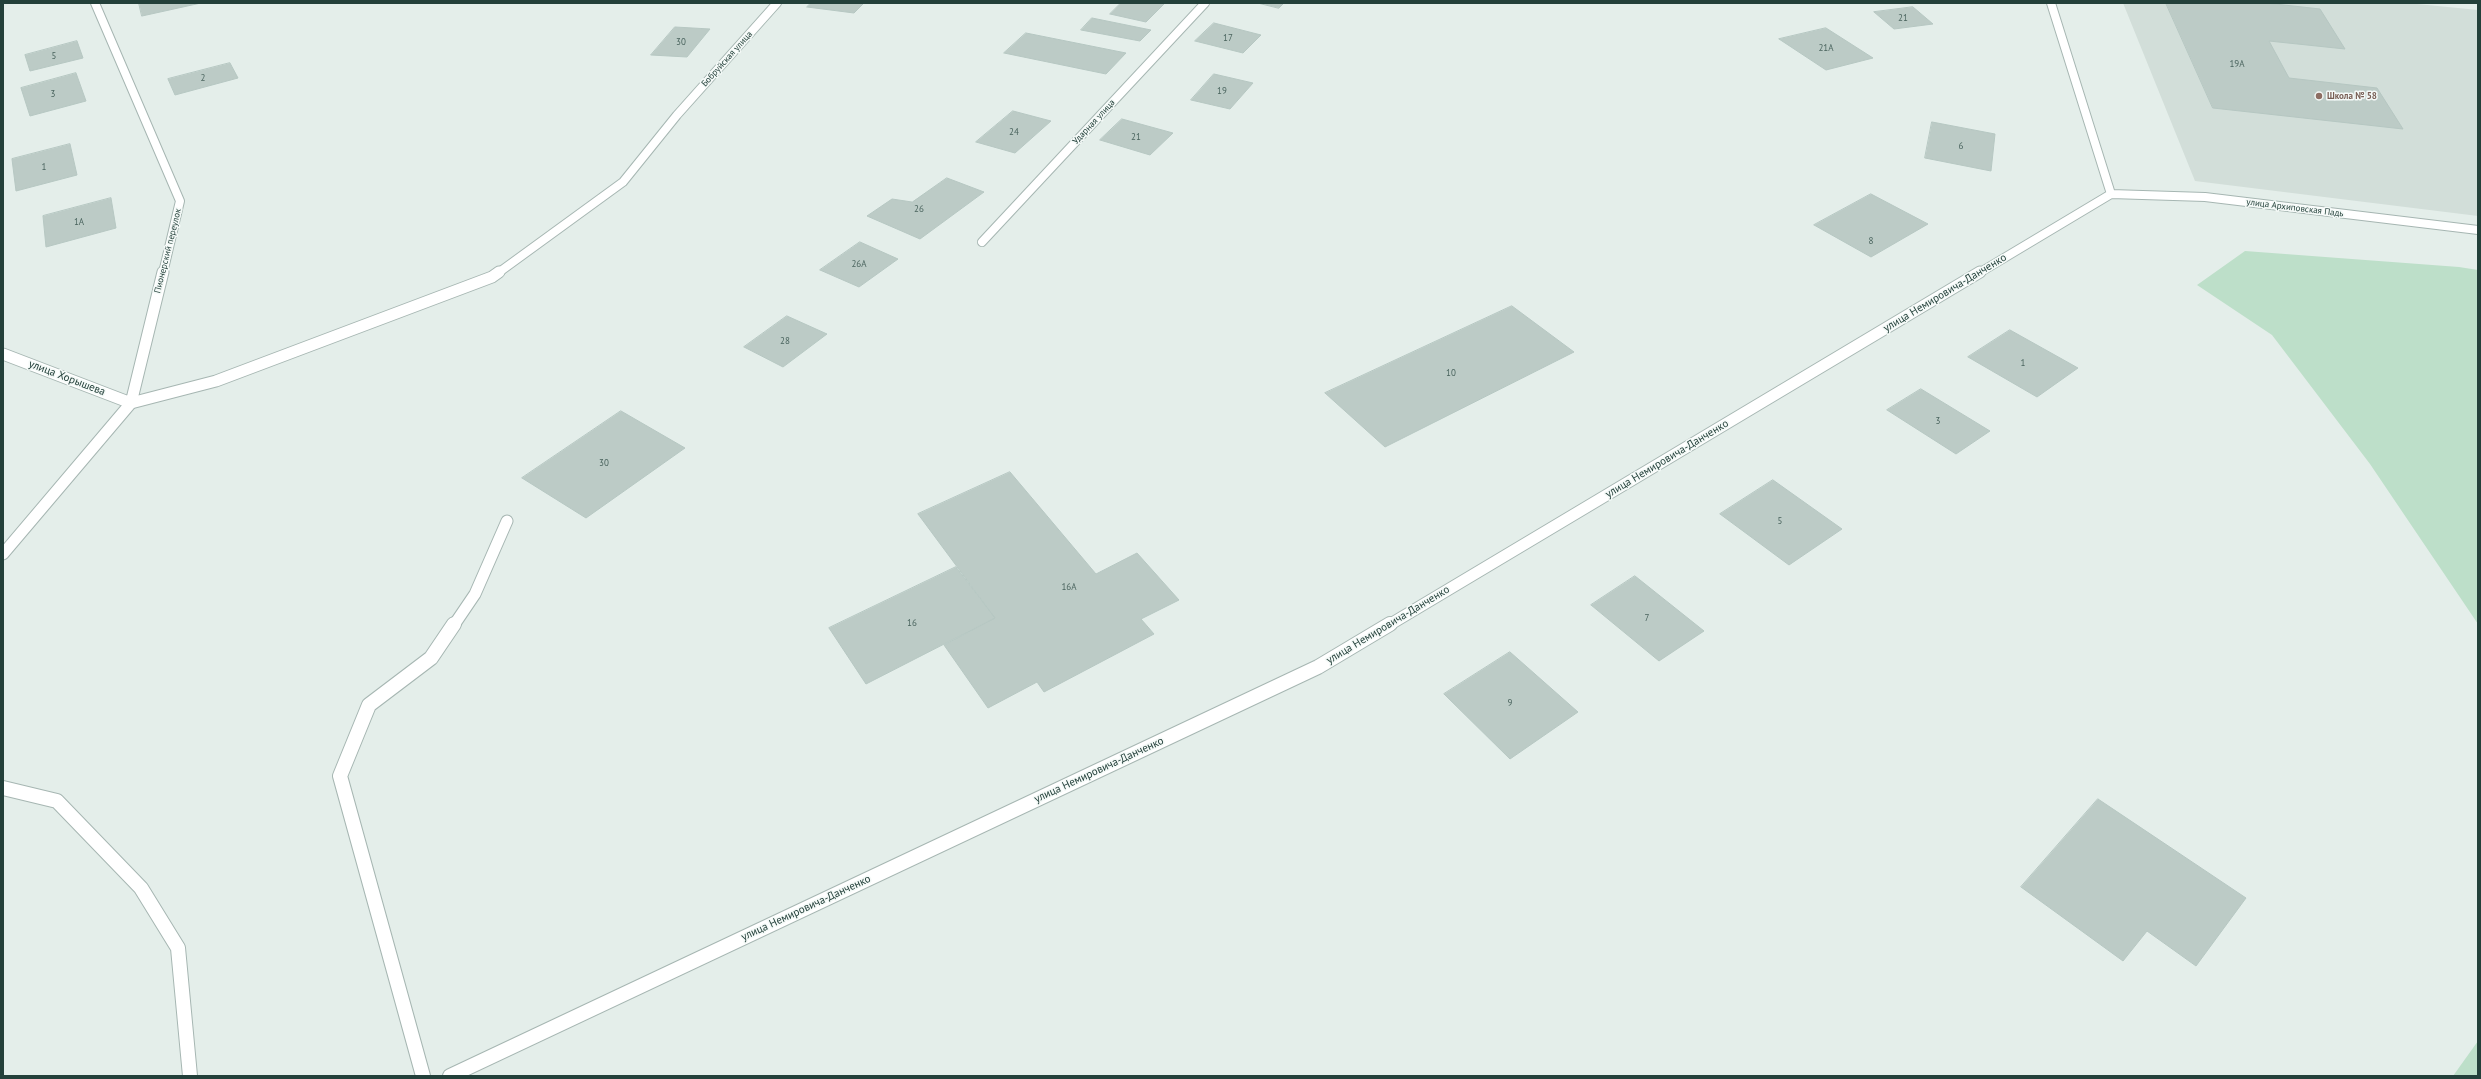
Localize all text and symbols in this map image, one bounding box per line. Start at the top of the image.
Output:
house number: 21 [1898,13,1908,23]
street label: Бобруйская улица [699,29,755,89]
house number: 17 [1223,33,1233,43]
house number: 30 [676,37,686,47]
house number: 21А [1818,43,1834,53]
house number: 5 [52,51,56,61]
house number: 19А [2229,59,2245,69]
house number: 2 [201,73,205,83]
house number: 19 [1217,86,1227,96]
house number: 3 [51,89,55,99]
marker: Школа № 58 [2314,91,2324,101]
place label: Школа № 58 [2327,91,2377,101]
street label: Ударная улица [1071,97,1117,147]
house number: 24 [1009,127,1019,137]
house number: 21 [1131,132,1141,142]
house number: 6 [1959,141,1963,151]
house number: 1 [42,162,46,172]
street label: улица Архиповская Падь [2246,197,2344,219]
house number: 26 [914,204,924,214]
street label: Пионерский переулок [152,208,184,294]
house number: 1А [74,217,84,227]
house number: 8 [1869,236,1873,246]
street label: улица Немировича-Данченко [1881,251,2009,335]
house number: 26А [851,259,867,269]
house number: 28 [780,336,790,346]
street label: улица Хорышева [27,357,107,399]
house number: 1 [2021,358,2025,368]
house number: 10 [1446,368,1456,378]
house number: 3 [1936,416,1940,426]
street label: улица Немировича-Данченко [1603,417,1731,501]
house number: 30 [599,458,609,468]
house number: 5 [1778,516,1782,526]
house number: 16А [1061,582,1077,592]
street label: улица Немировича-Данченко [1324,583,1452,667]
house number: 7 [1645,613,1649,623]
house number: 16 [907,618,917,628]
house number: 9 [1508,698,1512,708]
street label: улица Немировича-Данченко [1032,734,1166,806]
street label: улица Немировича-Данченко [739,872,873,944]

